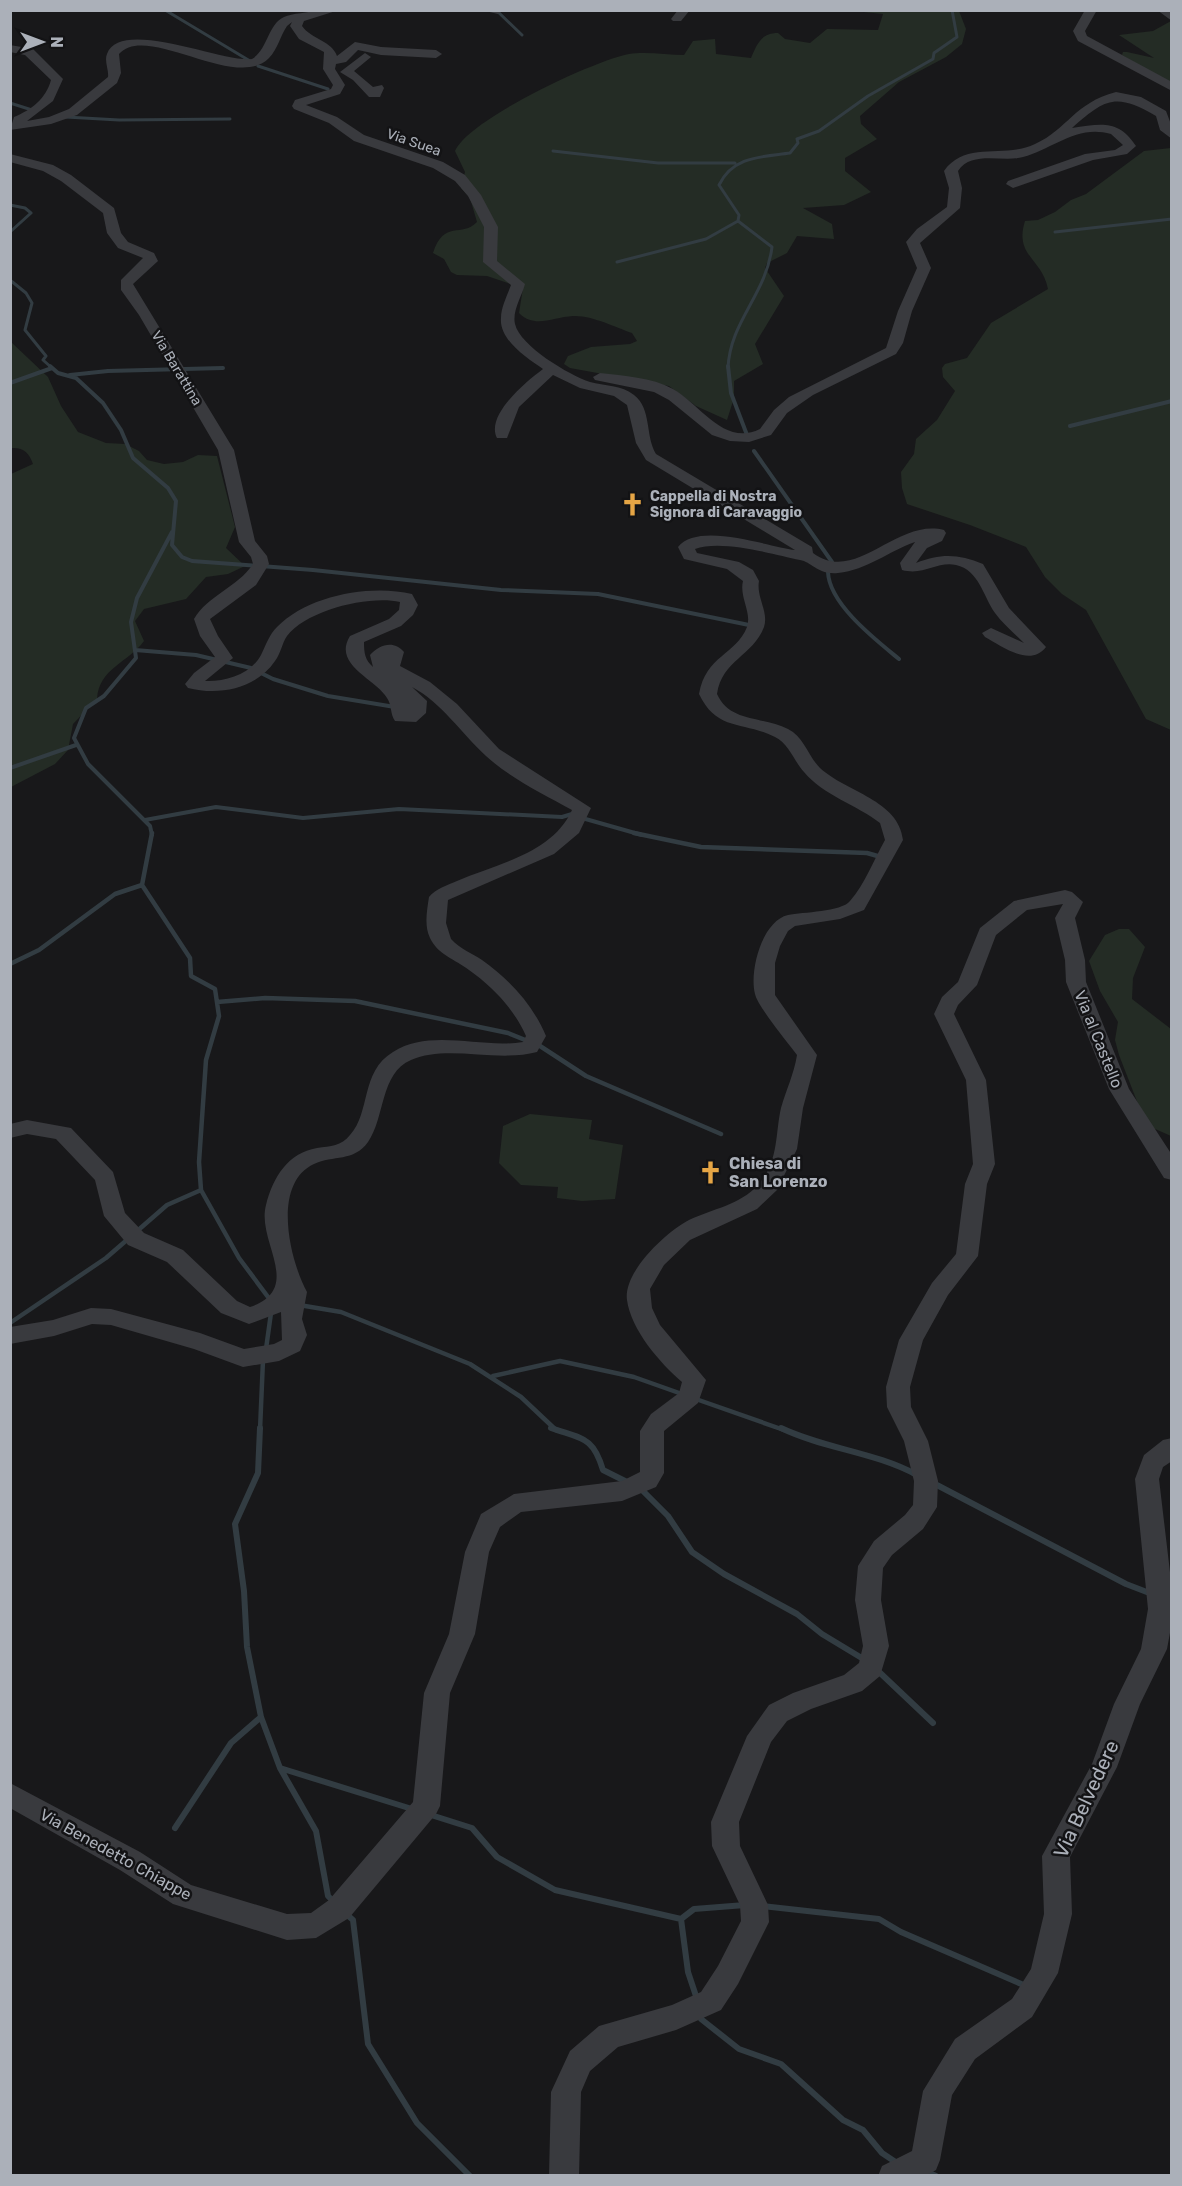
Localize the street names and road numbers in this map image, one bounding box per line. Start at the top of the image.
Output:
street label: Via Suea [384,125,443,160]
street label: Via Barattina [148,328,206,409]
street label: Via al Castello [1070,988,1127,1091]
street label: Via Belvedere [1048,1736,1124,1862]
street label: Via Benedetto Chiappe [37,1805,195,1904]

